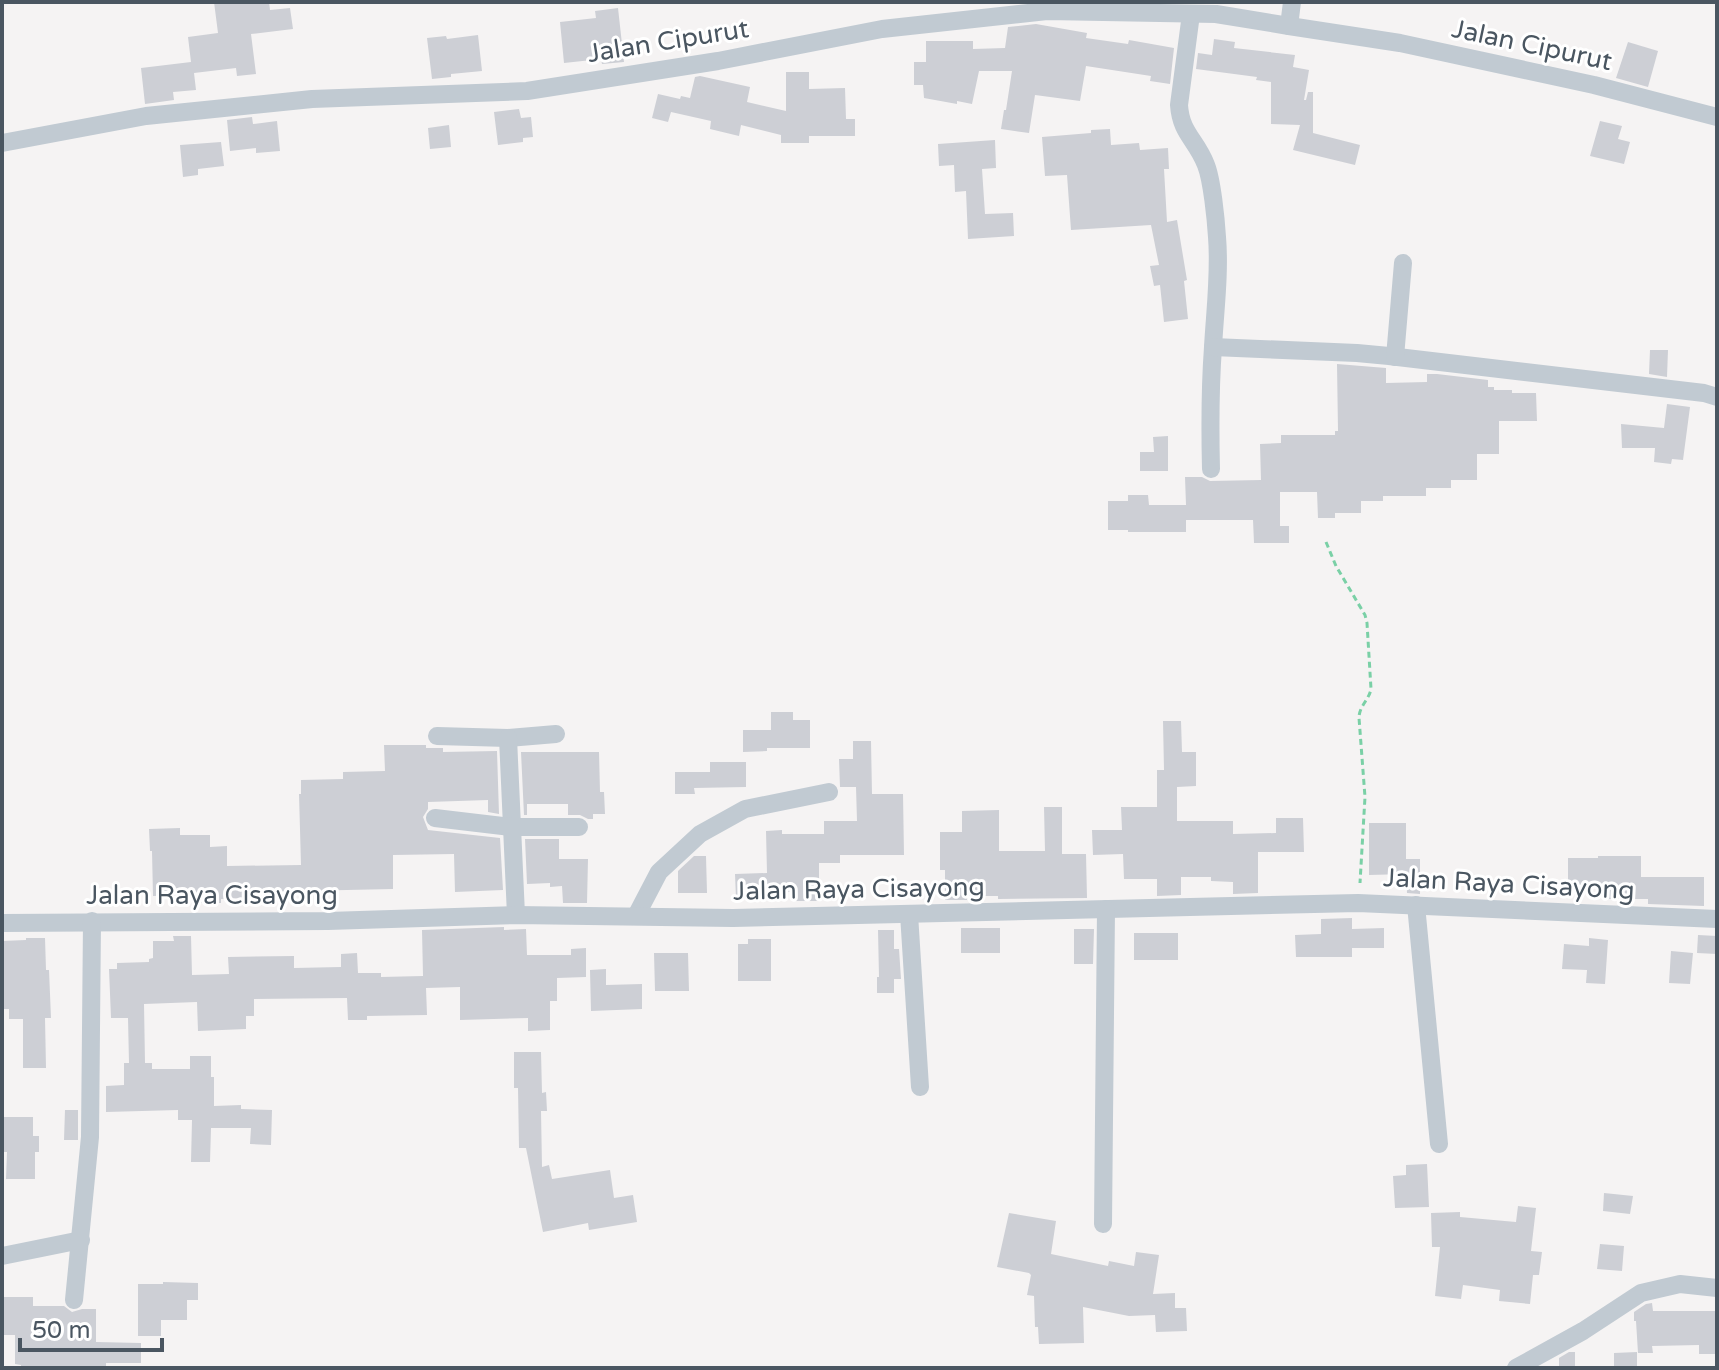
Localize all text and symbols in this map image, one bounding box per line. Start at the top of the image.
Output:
street label: Jalan Cipurut [585,13,751,69]
street label: Jalan Cipurut [1449,13,1615,77]
street label: Jalan Raya Cisayong [1383,862,1635,906]
street label: Jalan Raya Cisayong [733,871,985,907]
street label: Jalan Raya Cisayong [86,880,338,911]
scale bar [20,1302,162,1352]
text: 50 m [32,1316,90,1345]

